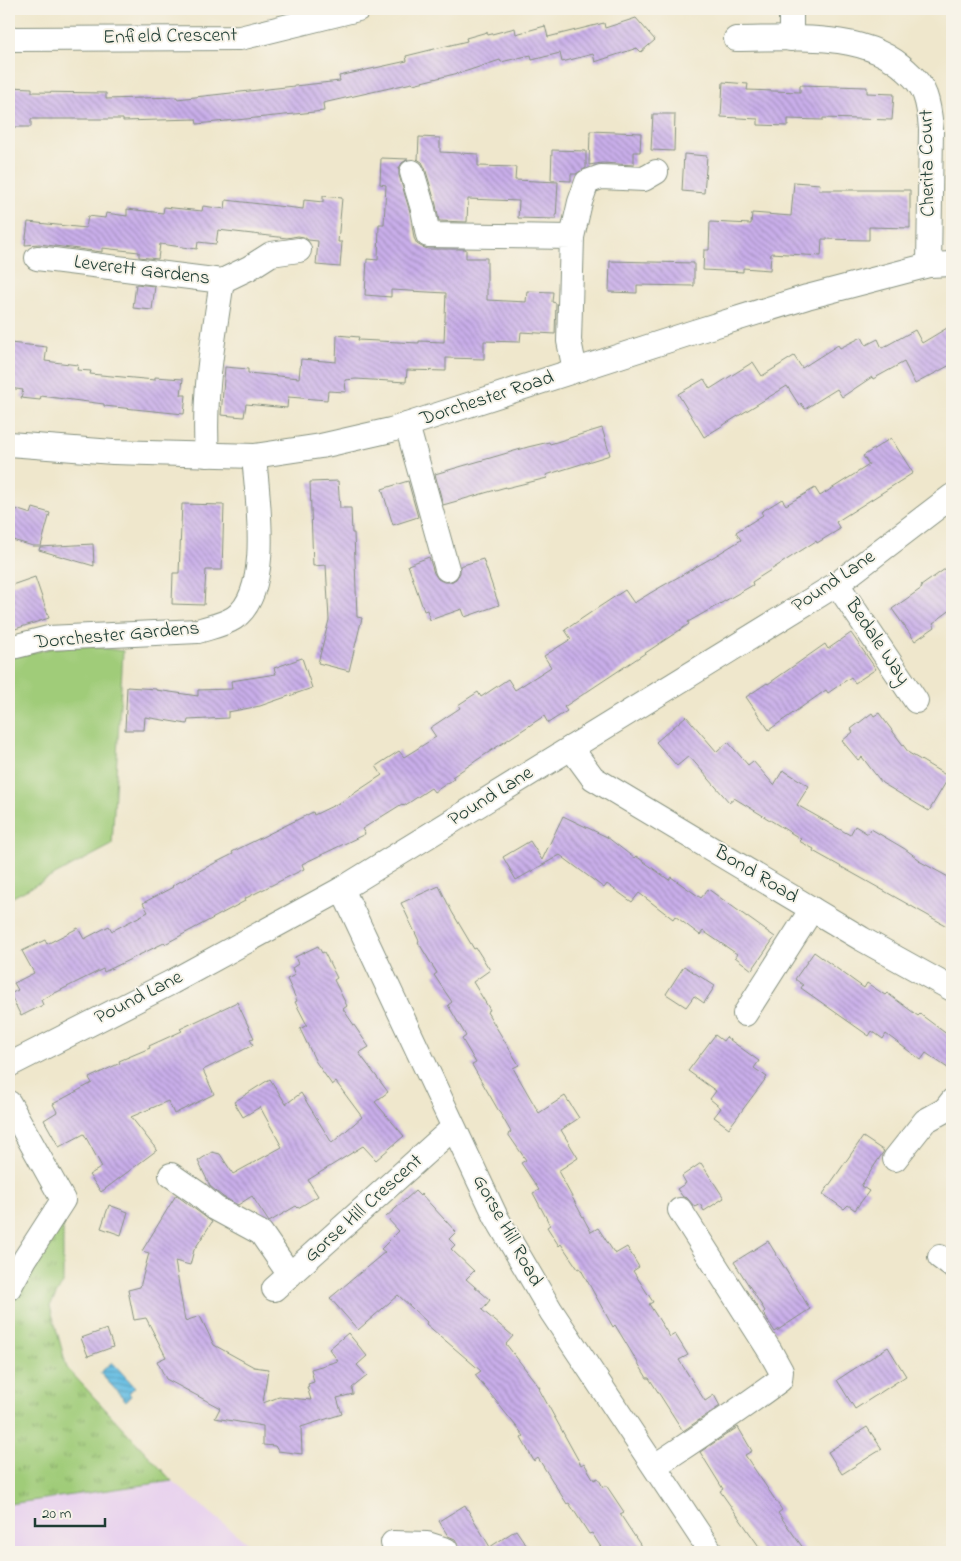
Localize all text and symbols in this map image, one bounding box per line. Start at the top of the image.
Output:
street label: Enfield Crescent [103,21,238,53]
street label: Cherita Court [913,109,943,217]
street label: Leverett Gardens [72,248,212,294]
street label: Dorchester Road [415,364,558,435]
street label: Pound Lane [786,543,882,621]
street label: Bedale Way [837,592,917,691]
street label: Dorchester Gardens [32,614,201,658]
street label: Pound Lane [443,759,539,835]
street label: Bond Road [708,838,804,911]
street label: Pound Lane [90,963,188,1033]
street label: Gorse Hill Crescent [298,1148,430,1270]
street label: Gorse Hill Road [464,1170,550,1292]
scale bar [35,1496,105,1528]
text: 20 m [42,1503,72,1525]

